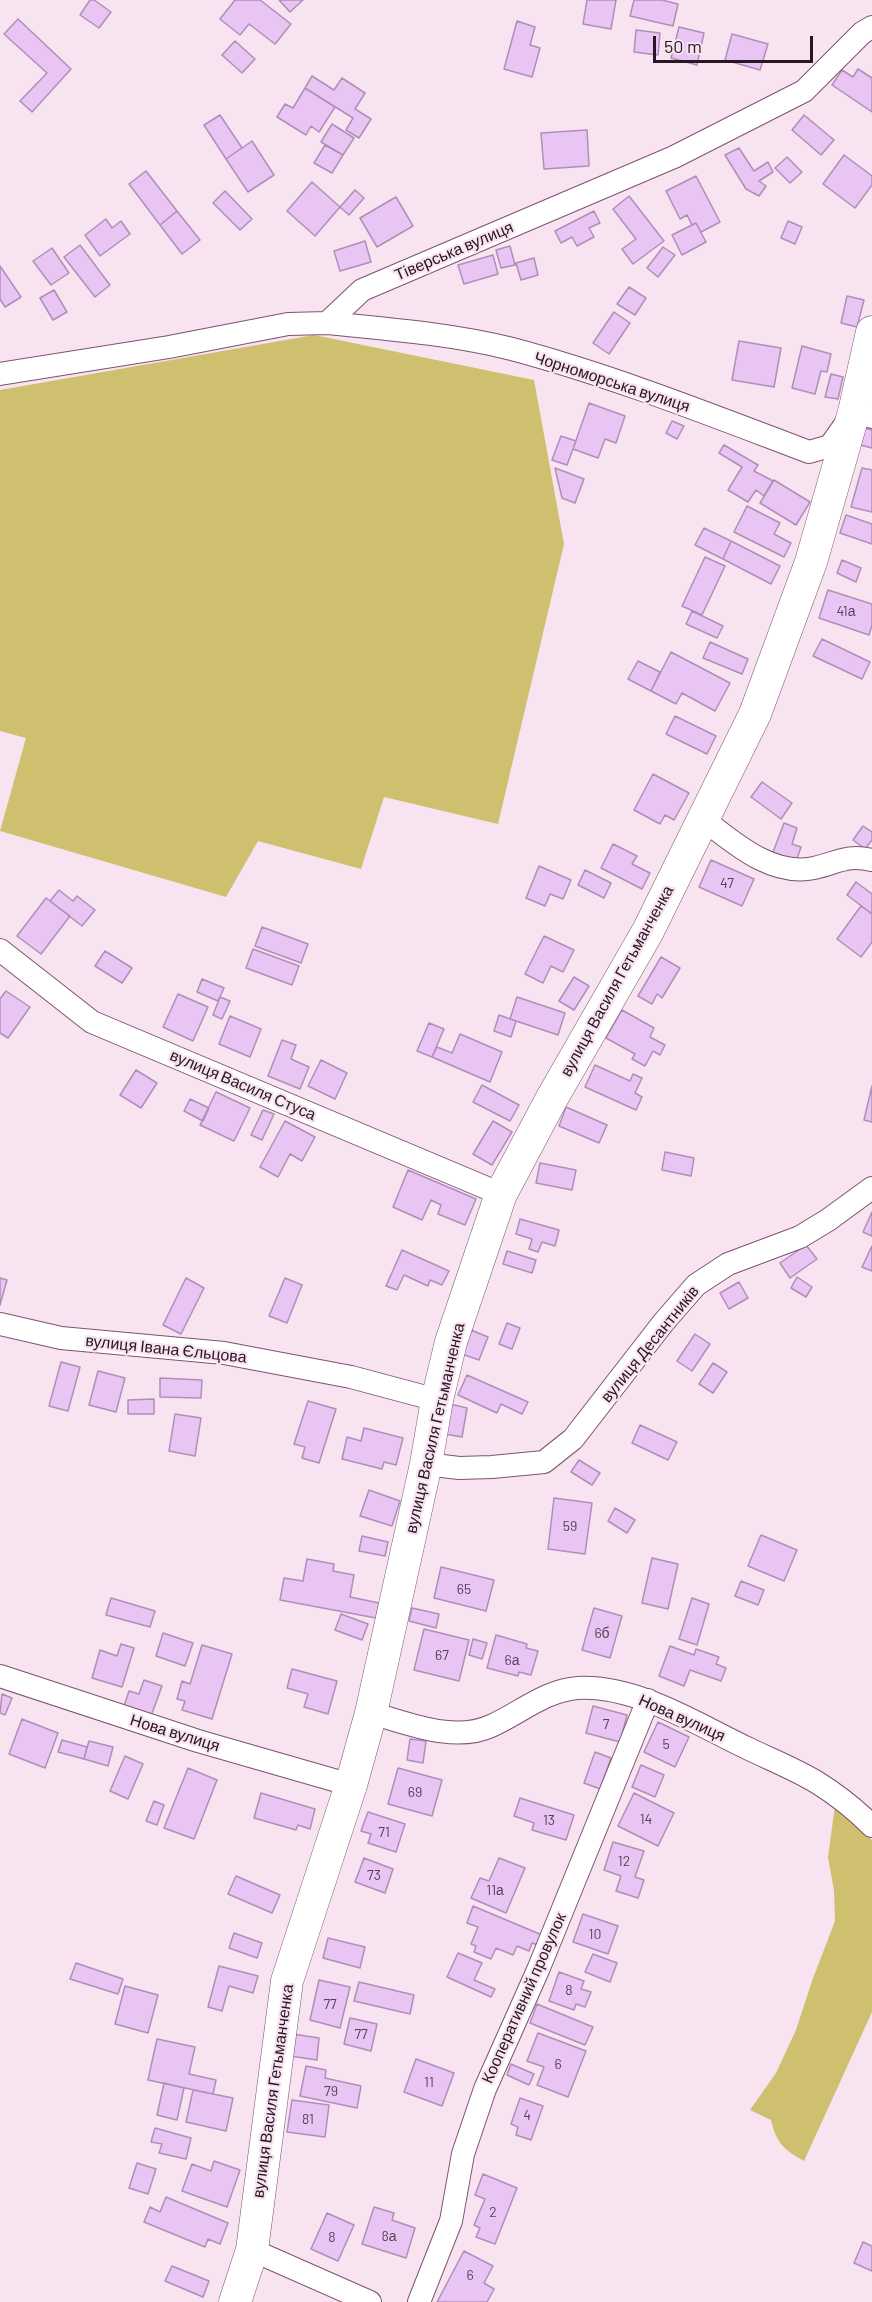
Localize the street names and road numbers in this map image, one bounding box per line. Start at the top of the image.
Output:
street label: Тіверська вулиця [392,217,516,285]
street label: Чорноморська вулиця [532,348,692,416]
street label: вулиця Василя Гетьманченка [556,882,678,1080]
street label: вулиця Василя Стуса [167,1046,319,1124]
street label: вулиця Десантників [597,1282,703,1406]
street label: вулиця Василя Гетьманченка [401,1321,469,1535]
street label: вулиця Івана Єльцова [84,1331,248,1367]
street label: Нова вулиця [636,1690,728,1746]
street label: Нова вулиця [128,1710,222,1756]
street label: Кооперативний провулок [478,1910,570,2086]
street label: вулиця Василя Гетьманченка [248,1983,298,2199]

